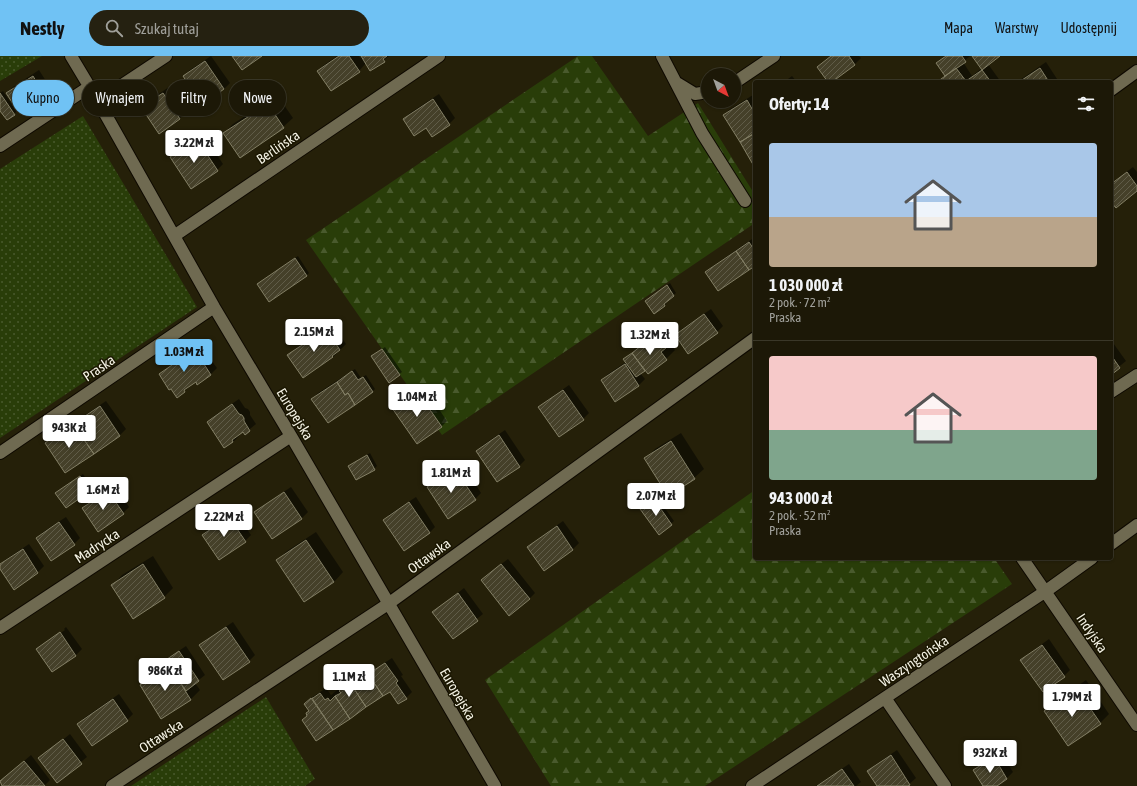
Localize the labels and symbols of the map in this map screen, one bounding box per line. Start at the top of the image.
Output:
north arrow [701,68,741,108]
street label: Berlińska [253,127,303,167]
pin: 3.22M zł [153,130,235,164]
pin: 2.15M zł [273,319,355,353]
pin: 1.32M zł [609,322,691,356]
pin: 1.03M zł [143,339,225,373]
street label: Praska [80,352,118,384]
pin: 1.04M zł [376,384,458,418]
street label: Europejska [273,385,317,443]
pin: 943K zł [32,415,106,449]
pin: 1.81M zł [410,460,492,494]
pin: 1.6M zł [66,477,140,511]
pin: 2.07M zł [615,483,697,517]
pin: 2.22M zł [183,504,265,538]
street label: Madrycka [72,526,122,566]
street label: Ottawska [405,535,453,577]
street label: Indyjska [1073,610,1111,656]
street label: Waszyngtońska [876,632,952,690]
pin: 986K zł [128,658,202,692]
pin: 1.1M zł [312,664,386,698]
street label: Europejska [437,665,479,723]
pin: 1.79M zł [1031,684,1113,718]
street label: Ottawska [136,716,186,756]
pin: 932K zł [953,740,1027,774]

